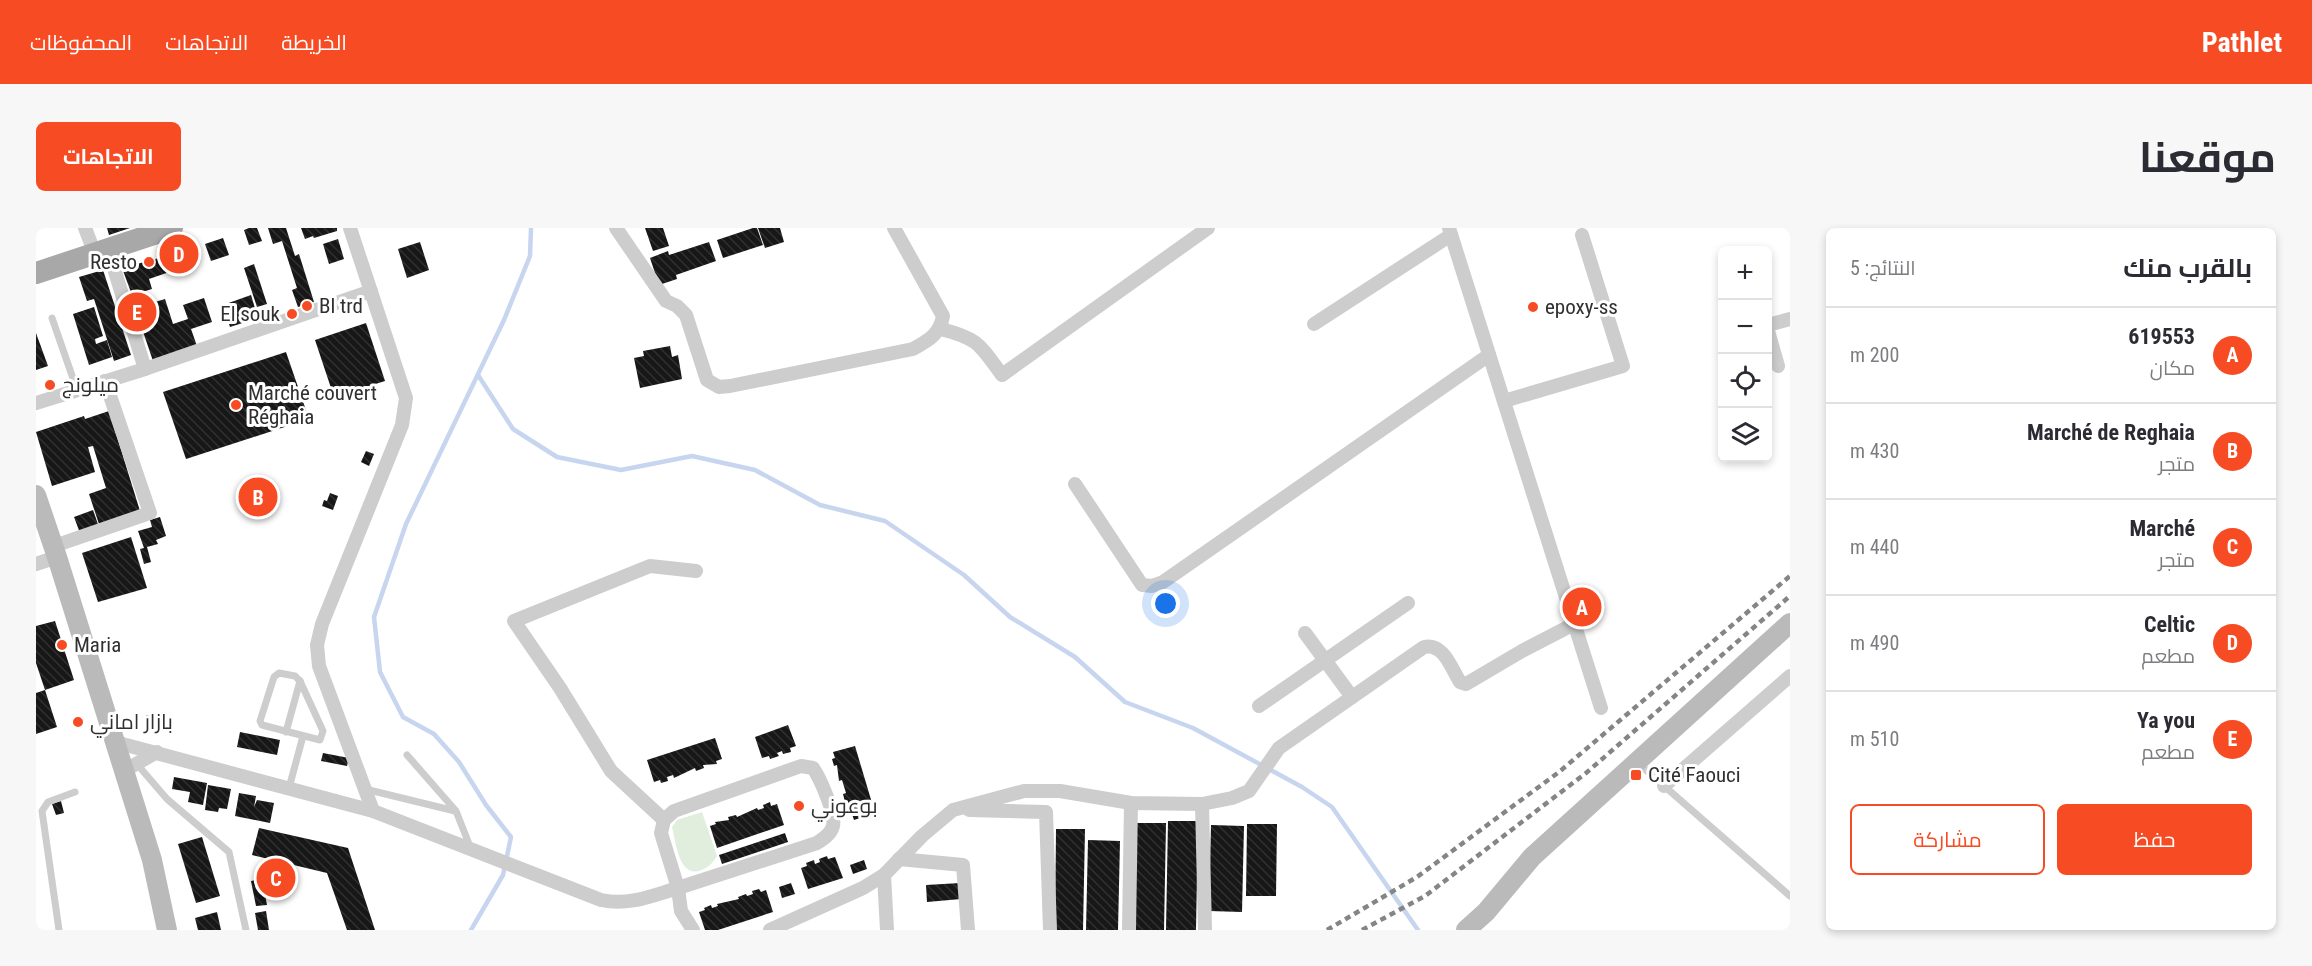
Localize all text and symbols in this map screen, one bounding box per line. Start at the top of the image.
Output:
text: Pathlet [2202,26,2282,59]
text: المحفوظات [30,31,132,55]
text: الاتجاهات [165,31,248,55]
text: الخريطة [281,31,347,55]
button: الاتجاهات [36,122,181,191]
text: موقعنا [2139,133,2276,182]
pin: D [160,231,198,276]
map controls [1718,246,1772,462]
button: + [1718,246,1772,300]
place label: Resto [90,250,137,274]
text: بالقرب منك [2123,253,2252,283]
marker: Resto [142,255,156,269]
text: النتائج: 5 [1850,256,1916,280]
pin: E [118,290,156,334]
place label: Bl trd [319,294,363,318]
place label: epoxy-ss [1545,295,1618,319]
marker: Bl trd [300,299,314,313]
marker: epoxy-ss [1526,300,1540,314]
button: − [1718,300,1772,354]
place label: El souk [220,302,281,326]
marker: El souk [285,307,299,321]
text: 619553 [2128,324,2195,349]
text: 200 m [1850,343,1899,367]
text: A [2227,343,2238,367]
button: locate [1718,354,1772,408]
text: مكان [2150,356,2195,380]
place label: ميلونج [62,373,119,399]
marker: ميلونج [43,378,57,392]
place label: Marché couvert Réghaia [248,381,377,429]
marker: Marché couvert Réghaia [229,398,243,412]
button: layers [1718,408,1772,462]
text: Marché de Reghaia [2027,420,2195,445]
text: 430 m [1850,439,1899,463]
text: B [2227,439,2238,463]
text: متجر [2158,452,2195,476]
pin: B [238,474,278,520]
text: Marché [2129,516,2195,541]
text: 440 m [1850,535,1899,559]
text: C [2227,535,2238,559]
text: متجر [2158,548,2195,572]
pin: A [1562,584,1602,629]
your location [1151,589,1180,618]
text: Celtic [2144,612,2195,637]
text: 490 m [1850,631,1899,655]
text: D [2227,631,2238,655]
place label: Maria [74,633,121,657]
marker: Maria [55,638,69,652]
text: مطعم [2141,644,2195,668]
text: Ya you [2137,708,2195,733]
place label: بازار اماني [90,710,173,738]
marker: بازار اماني [71,715,85,729]
text: 510 m [1850,727,1899,751]
text: E [2228,727,2237,751]
text: مطعم [2141,740,2195,764]
place label: Cité Faouci [1648,763,1741,787]
marker: Cité Faouci [1629,768,1643,782]
place label: بوعوني [811,794,878,822]
marker: بوعوني [792,799,806,813]
button: مشاركة [1850,804,2045,875]
button: حفظ [2057,804,2252,875]
pin: C [256,856,296,900]

